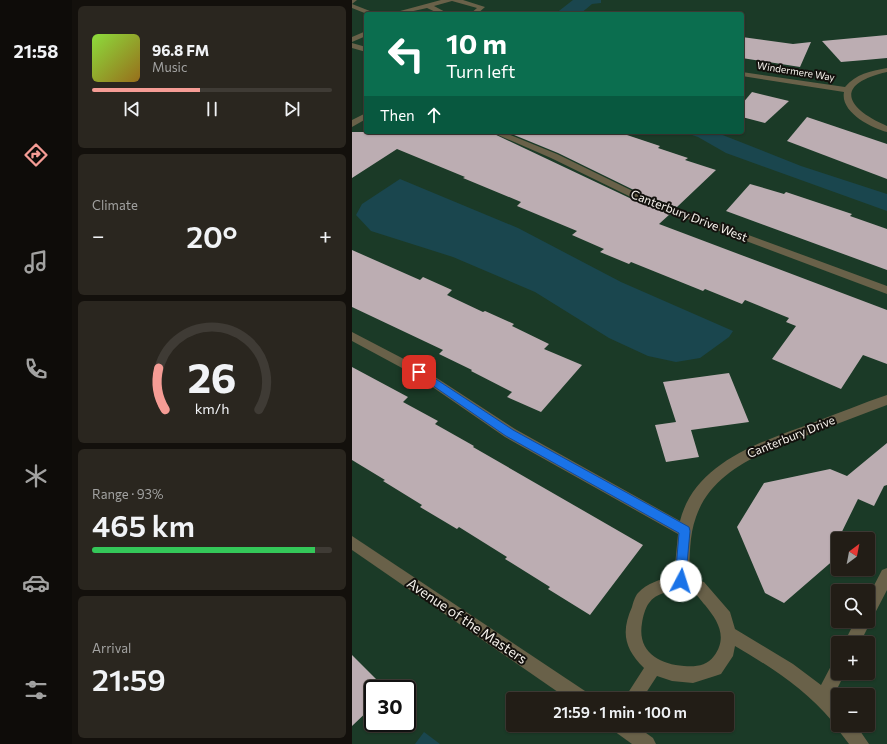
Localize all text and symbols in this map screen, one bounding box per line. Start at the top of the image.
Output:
text: 10 m [446,26,507,60]
icon: left [380,28,432,80]
text: 21:58 [14,40,58,62]
text: 96.8 FM [152,41,209,59]
text: Music [152,59,187,75]
street label: Windermere Way [756,59,836,83]
text: Turn left [446,60,515,82]
icon: previous [121,98,143,120]
icon: pause [201,98,223,120]
icon: next [281,98,303,120]
icon: ahead [423,104,445,126]
text: Then [380,106,415,124]
icon: directions [22,141,50,169]
street label: Canterbury Drive West [629,186,750,244]
text: Climate [92,197,138,213]
text: 20° [186,217,237,254]
text: − [92,222,105,249]
text: + [319,222,332,249]
icon: music [22,248,50,276]
text: 26 [187,351,237,402]
icon: phone [22,355,50,383]
pin [402,355,436,389]
icon: arrive [408,361,430,383]
text: km/h [195,399,229,417]
street label: Canterbury Drive [745,412,837,460]
icon: climate [22,462,50,490]
text: Range · 93% [92,486,163,502]
text: 465 km [92,506,195,543]
north arrow [831,532,875,576]
map controls [831,532,875,732]
position arrow [660,560,702,602]
icon: car [22,569,50,597]
street label: Avenue of the Masters [404,574,531,667]
button: search [831,584,875,628]
button: + [831,636,875,680]
text: Arrival [92,640,131,656]
text: 21:59 [92,660,166,697]
icon: filters [22,676,50,704]
speed limit sign: 30 [364,680,416,732]
button: − [831,688,875,732]
text: 21:59 · 1 min · 100 m [553,703,687,721]

